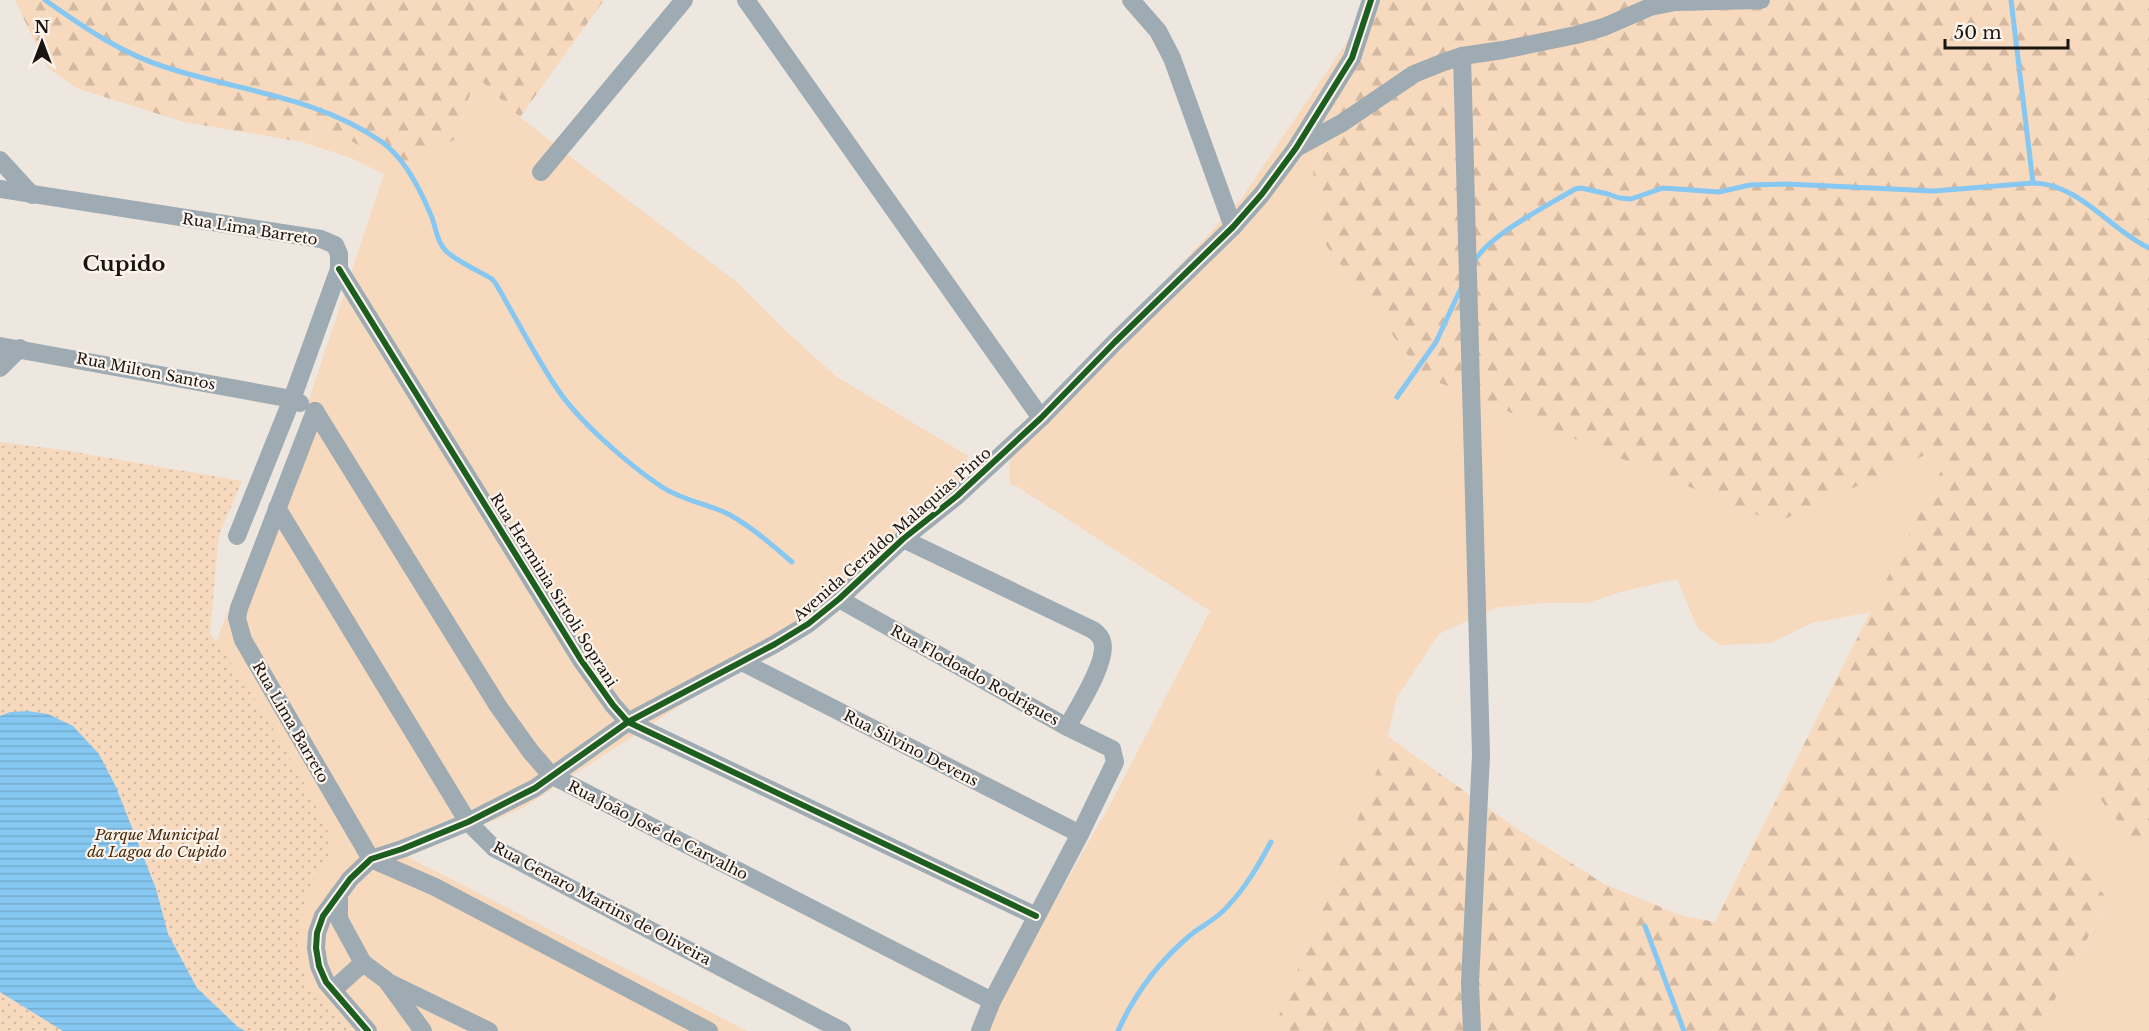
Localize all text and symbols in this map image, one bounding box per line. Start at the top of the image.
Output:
north arrow [12,12,72,72]
scale bar [1945,12,2068,50]
text: N [34,17,50,37]
text: 50 m [1954,22,2002,44]
street label: Rua Lima Barreto [181,209,319,249]
district label: Cupido [83,251,166,277]
street label: Rua Milton Santos [75,348,217,394]
street label: Avenida Geraldo Malaquias Pinto [788,443,995,626]
street label: Rua Herminia Sirtoli Soprani [486,490,622,690]
street label: Rua Flodoado Rodrigues [887,621,1063,729]
street label: Rua Lima Barreto [249,658,334,786]
street label: Rua Silvino Devens [840,706,982,790]
street label: Rua João José de Carvalho [565,776,752,884]
park label: Parque Municipal da Lagoa do Cupido [87,825,227,861]
street label: Rua Genaro Martins de Oliveira [490,837,715,969]

